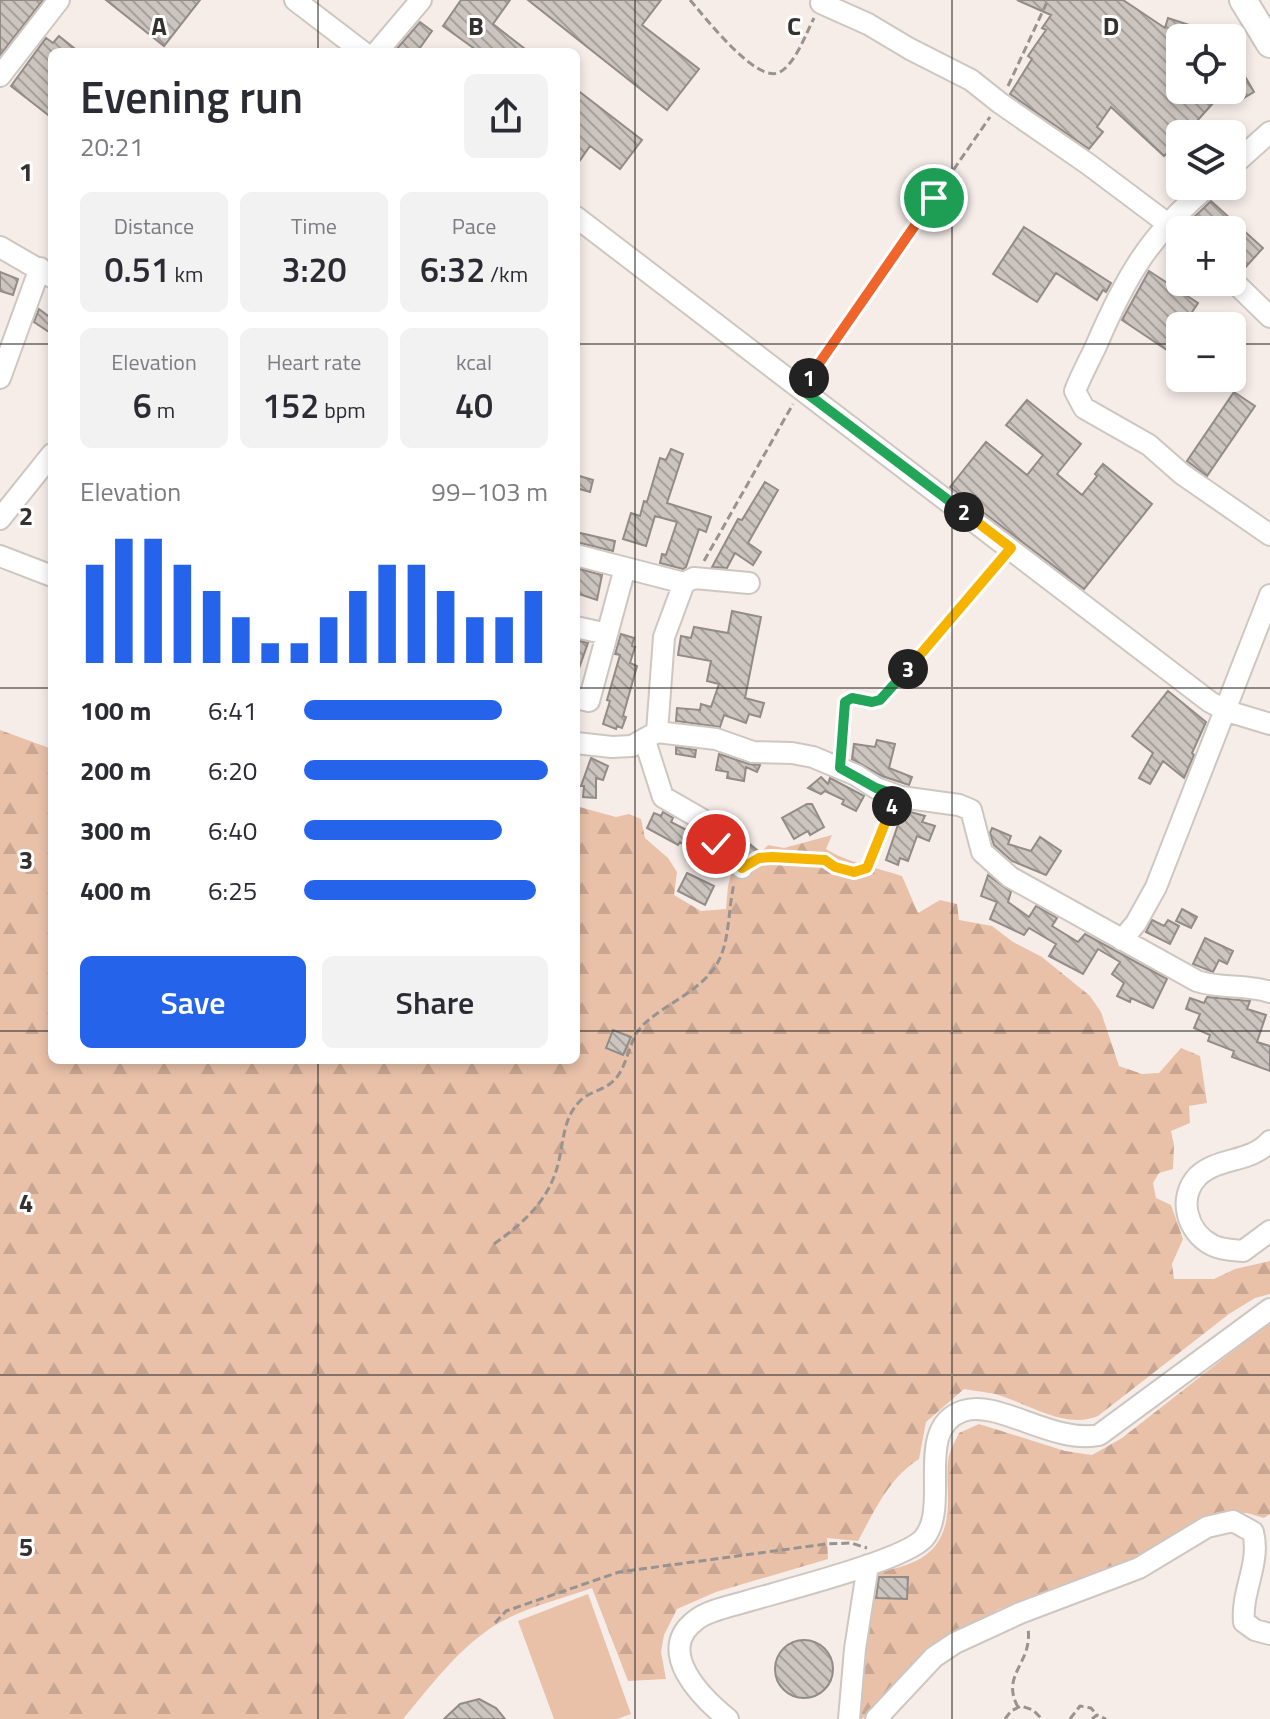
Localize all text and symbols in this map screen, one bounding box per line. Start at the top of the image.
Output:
text: A [151,6,167,45]
text: B [468,6,484,45]
text: C [787,6,801,45]
text: D [1103,6,1119,45]
map controls [1166,24,1246,392]
button: locate [1166,24,1246,104]
text: Evening run [80,63,303,130]
button: share [464,74,548,158]
button: layers [1166,120,1246,200]
text: 20:21 [80,127,144,166]
text: 1 [19,152,33,191]
pin [900,164,968,232]
icon: arrive [912,176,956,220]
text: Distance [114,209,194,243]
text: Time [291,209,337,243]
text: Pace [452,209,496,243]
button: + [1166,216,1246,296]
text: 0.51 [104,243,170,295]
text: 3:20 [281,243,347,295]
text: 6:32 [420,243,485,295]
text: km [170,257,204,291]
text: /km [485,257,528,291]
button: − [1166,312,1246,392]
text: Elevation [111,345,197,379]
text: Heart rate [267,345,361,379]
text: kcal [456,345,492,379]
pin: 1 [789,358,829,398]
text: 1 [803,361,815,395]
text: 6 [133,379,152,431]
text: 152 [262,379,319,431]
text: 40 [455,379,493,431]
text: m [152,393,175,427]
text: bpm [319,393,366,427]
text: Elevation [80,472,181,511]
text: 99–103 m [431,472,548,511]
pin: 2 [944,492,984,532]
text: 2 [958,495,970,529]
text: 2 [19,496,33,535]
pin: 3 [888,649,928,689]
text: 3 [902,652,914,686]
text: 100 m [80,691,151,730]
text: 6:41 [208,691,257,730]
text: 200 m [80,751,151,790]
text: 6:20 [208,751,257,790]
pin: 4 [872,786,912,826]
text: 4 [886,789,898,823]
pin [682,810,750,878]
text: 300 m [80,811,151,850]
text: 6:40 [208,811,257,850]
icon: check [694,822,738,866]
text: 3 [19,840,33,879]
text: 400 m [80,871,151,910]
text: 6:25 [208,871,257,910]
button: Save [80,956,306,1048]
button: Share [322,956,548,1048]
text: 4 [19,1183,33,1222]
text: 5 [19,1527,33,1566]

